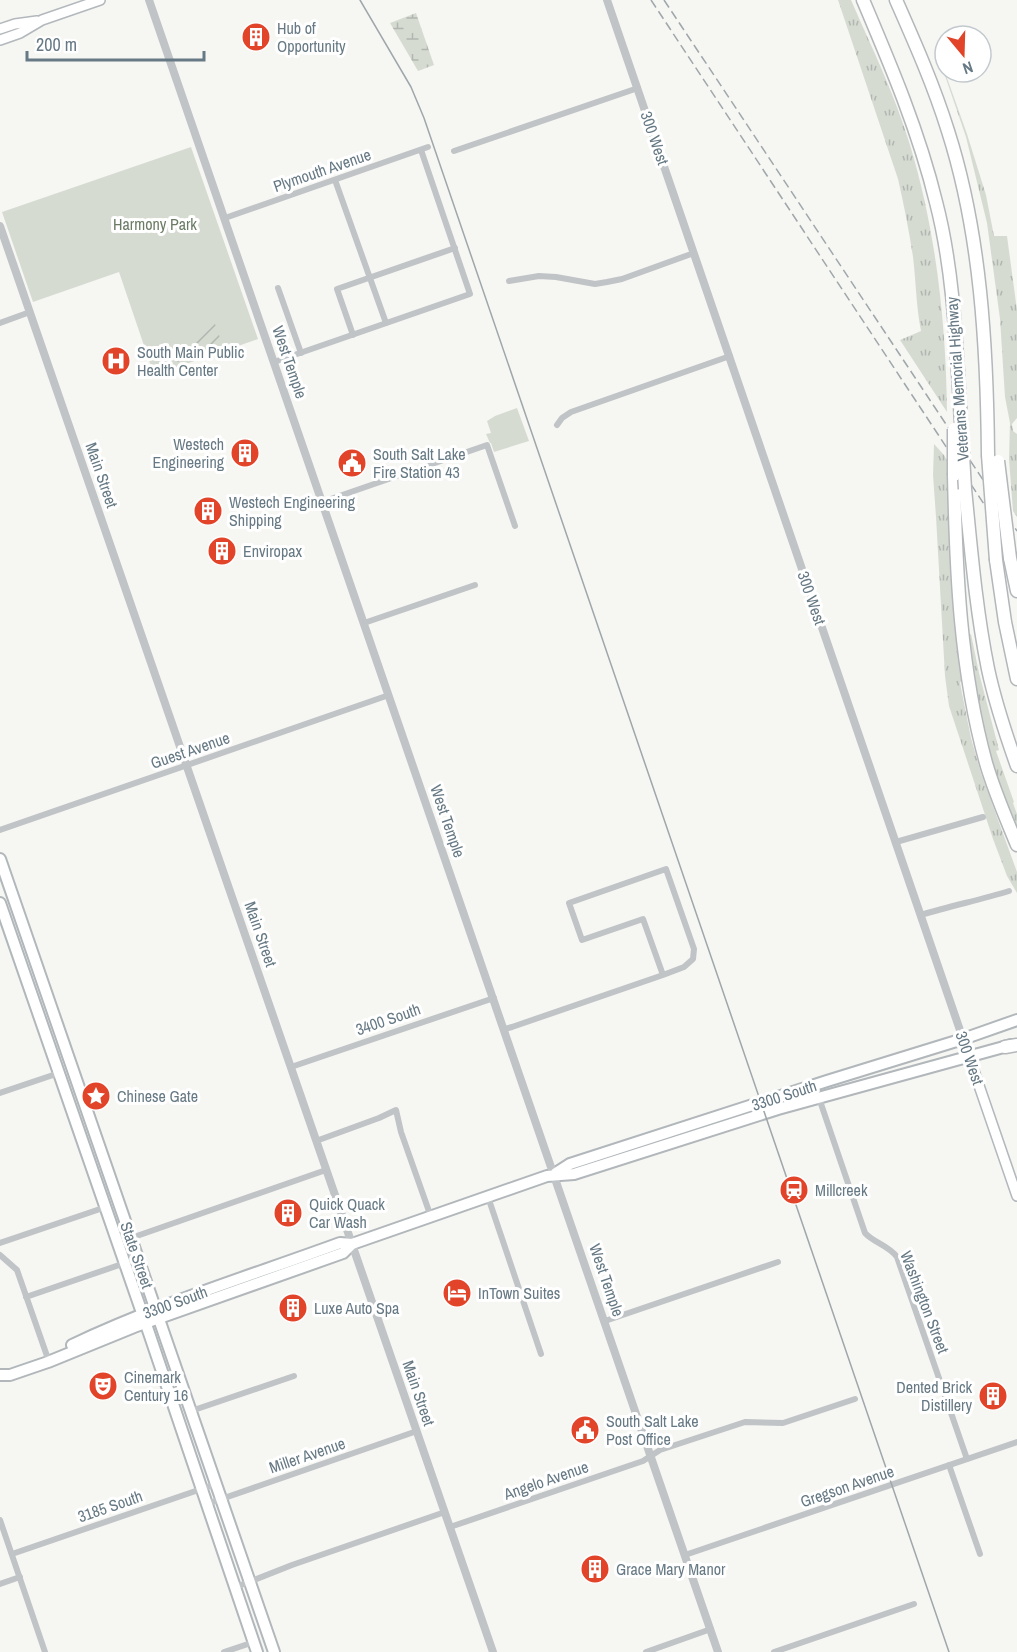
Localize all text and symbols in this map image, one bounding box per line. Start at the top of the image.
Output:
place label: Hub of Opportunity [277,17,346,57]
building icon: Hub of Opportunity [240,21,272,53]
scale bar [27,24,204,62]
north arrow [933,24,993,84]
text: 200 m [36,32,77,57]
text: N [960,56,976,80]
street label: 300 West [636,108,675,168]
street label: Plymouth Avenue [270,143,374,197]
park label: Harmony Park [113,213,197,235]
street label: Veterans Memorial Highway [940,296,974,462]
street label: West Temple [267,323,313,401]
place label: South Main Public Health Center [137,341,245,381]
hospital icon: South Main Public Health Center [100,345,132,377]
place label: Westech Engineering [153,433,225,473]
building icon: Westech Engineering [229,437,261,469]
street label: Main Street [81,439,124,511]
place label: South Salt Lake Fire Station 43 [373,443,466,483]
public building icon: South Salt Lake Fire Station 43 [336,447,368,479]
place label: Westech Engineering Shipping [229,491,356,531]
building icon: Westech Engineering Shipping [192,495,224,527]
building icon: Enviropax [206,535,238,567]
place label: Enviropax [243,540,303,562]
street label: 300 West [793,568,832,628]
street label: Guest Avenue [148,726,232,774]
street label: West Temple [425,782,471,860]
street label: Main Street [240,898,283,970]
street label: 3400 South [353,998,423,1040]
street label: 300 West [951,1028,990,1088]
street label: 3300 South [749,1074,819,1116]
place icon: Chinese Gate [80,1080,112,1112]
place label: Chinese Gate [117,1085,198,1107]
station icon: Millcreek [778,1174,810,1206]
place label: Millcreek [815,1179,868,1201]
place label: Quick Quack Car Wash [309,1193,385,1233]
building icon: Quick Quack Car Wash [272,1197,304,1229]
street label: State Street [115,1219,159,1292]
street label: West Temple [584,1241,630,1319]
street label: Washington Street [895,1248,955,1357]
hotel icon: InTown Suites [441,1277,473,1309]
street label: 3300 South [140,1280,210,1324]
place label: InTown Suites [478,1282,560,1304]
building icon: Luxe Auto Spa [277,1292,309,1324]
place label: Luxe Auto Spa [314,1297,400,1319]
street label: Main Street [398,1357,441,1429]
place label: Cinemark Century 16 [124,1366,188,1406]
theatre icon: Cinemark Century 16 [87,1370,119,1402]
place label: Dented Brick Distillery [896,1376,972,1416]
building icon: Dented Brick Distillery [977,1380,1009,1412]
place label: South Salt Lake Post Office [606,1410,699,1450]
public building icon: South Salt Lake Post Office [569,1414,601,1446]
street label: Miller Avenue [266,1432,348,1478]
street label: Angelo Avenue [500,1455,591,1505]
street label: Gregson Avenue [797,1460,897,1512]
street label: 3185 South [75,1485,145,1527]
building icon: Grace Mary Manor [579,1553,611,1585]
place label: Grace Mary Manor [616,1558,726,1580]

